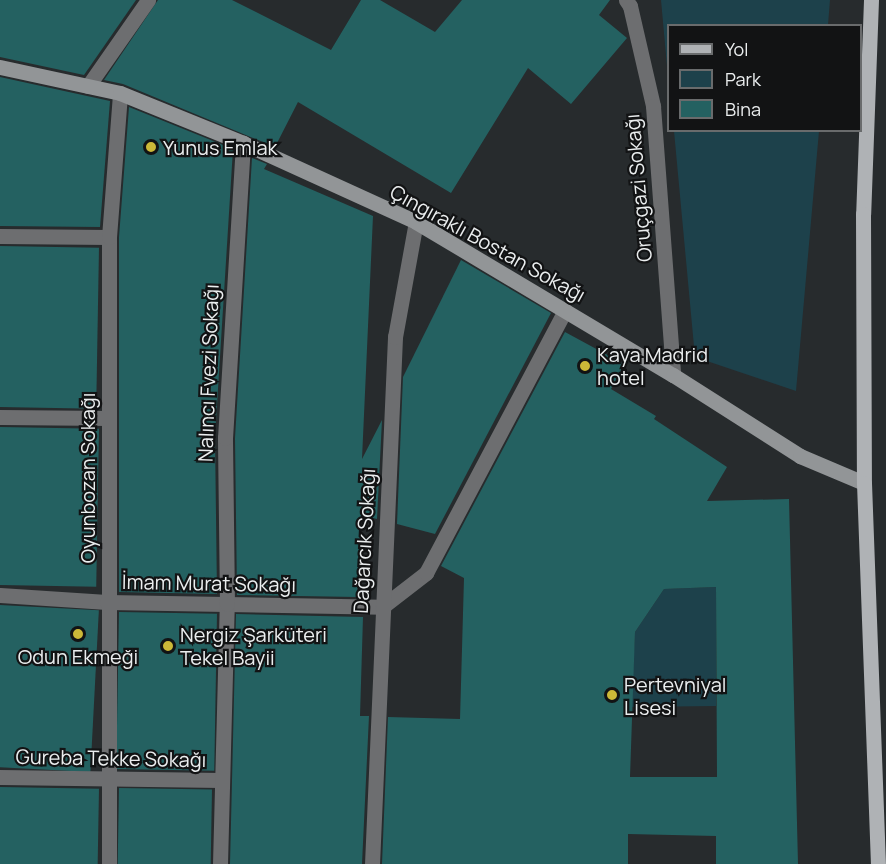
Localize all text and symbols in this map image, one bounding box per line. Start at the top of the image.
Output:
legend [667,24,862,132]
text: Yol [725,37,748,61]
text: Park [725,67,761,91]
text: Bina [725,97,761,121]
street label: Oruçgazi Sokağı [620,113,656,263]
place label: Yunus Emlak [163,135,278,159]
marker: Yunus Emlak [144,140,158,154]
street label: Çıngıraklı Bostan Sokağı [386,179,590,307]
street label: Nalıncı Fvezi Sokağı [193,284,223,462]
place label: Kaya Madrid hotel [597,342,708,389]
marker: Kaya Madrid hotel [578,359,592,373]
street label: Oyunbozan Sokağı [75,393,99,563]
street label: Dağarcık Sokağı [348,468,380,614]
street label: İmam Murat Sokağı [122,569,296,597]
place label: Nergiz Şarküteri Tekel Bayii [180,622,327,669]
marker: Odun Ekmeği [71,627,85,641]
marker: Nergiz Şarküteri Tekel Bayii [161,639,175,653]
place label: Odun Ekmeği [18,644,138,668]
place label: Pertevniyal Lisesi [624,672,726,719]
marker: Pertevniyal Lisesi [605,688,619,702]
street label: Gureba Tekke Sokağı [15,744,207,772]

